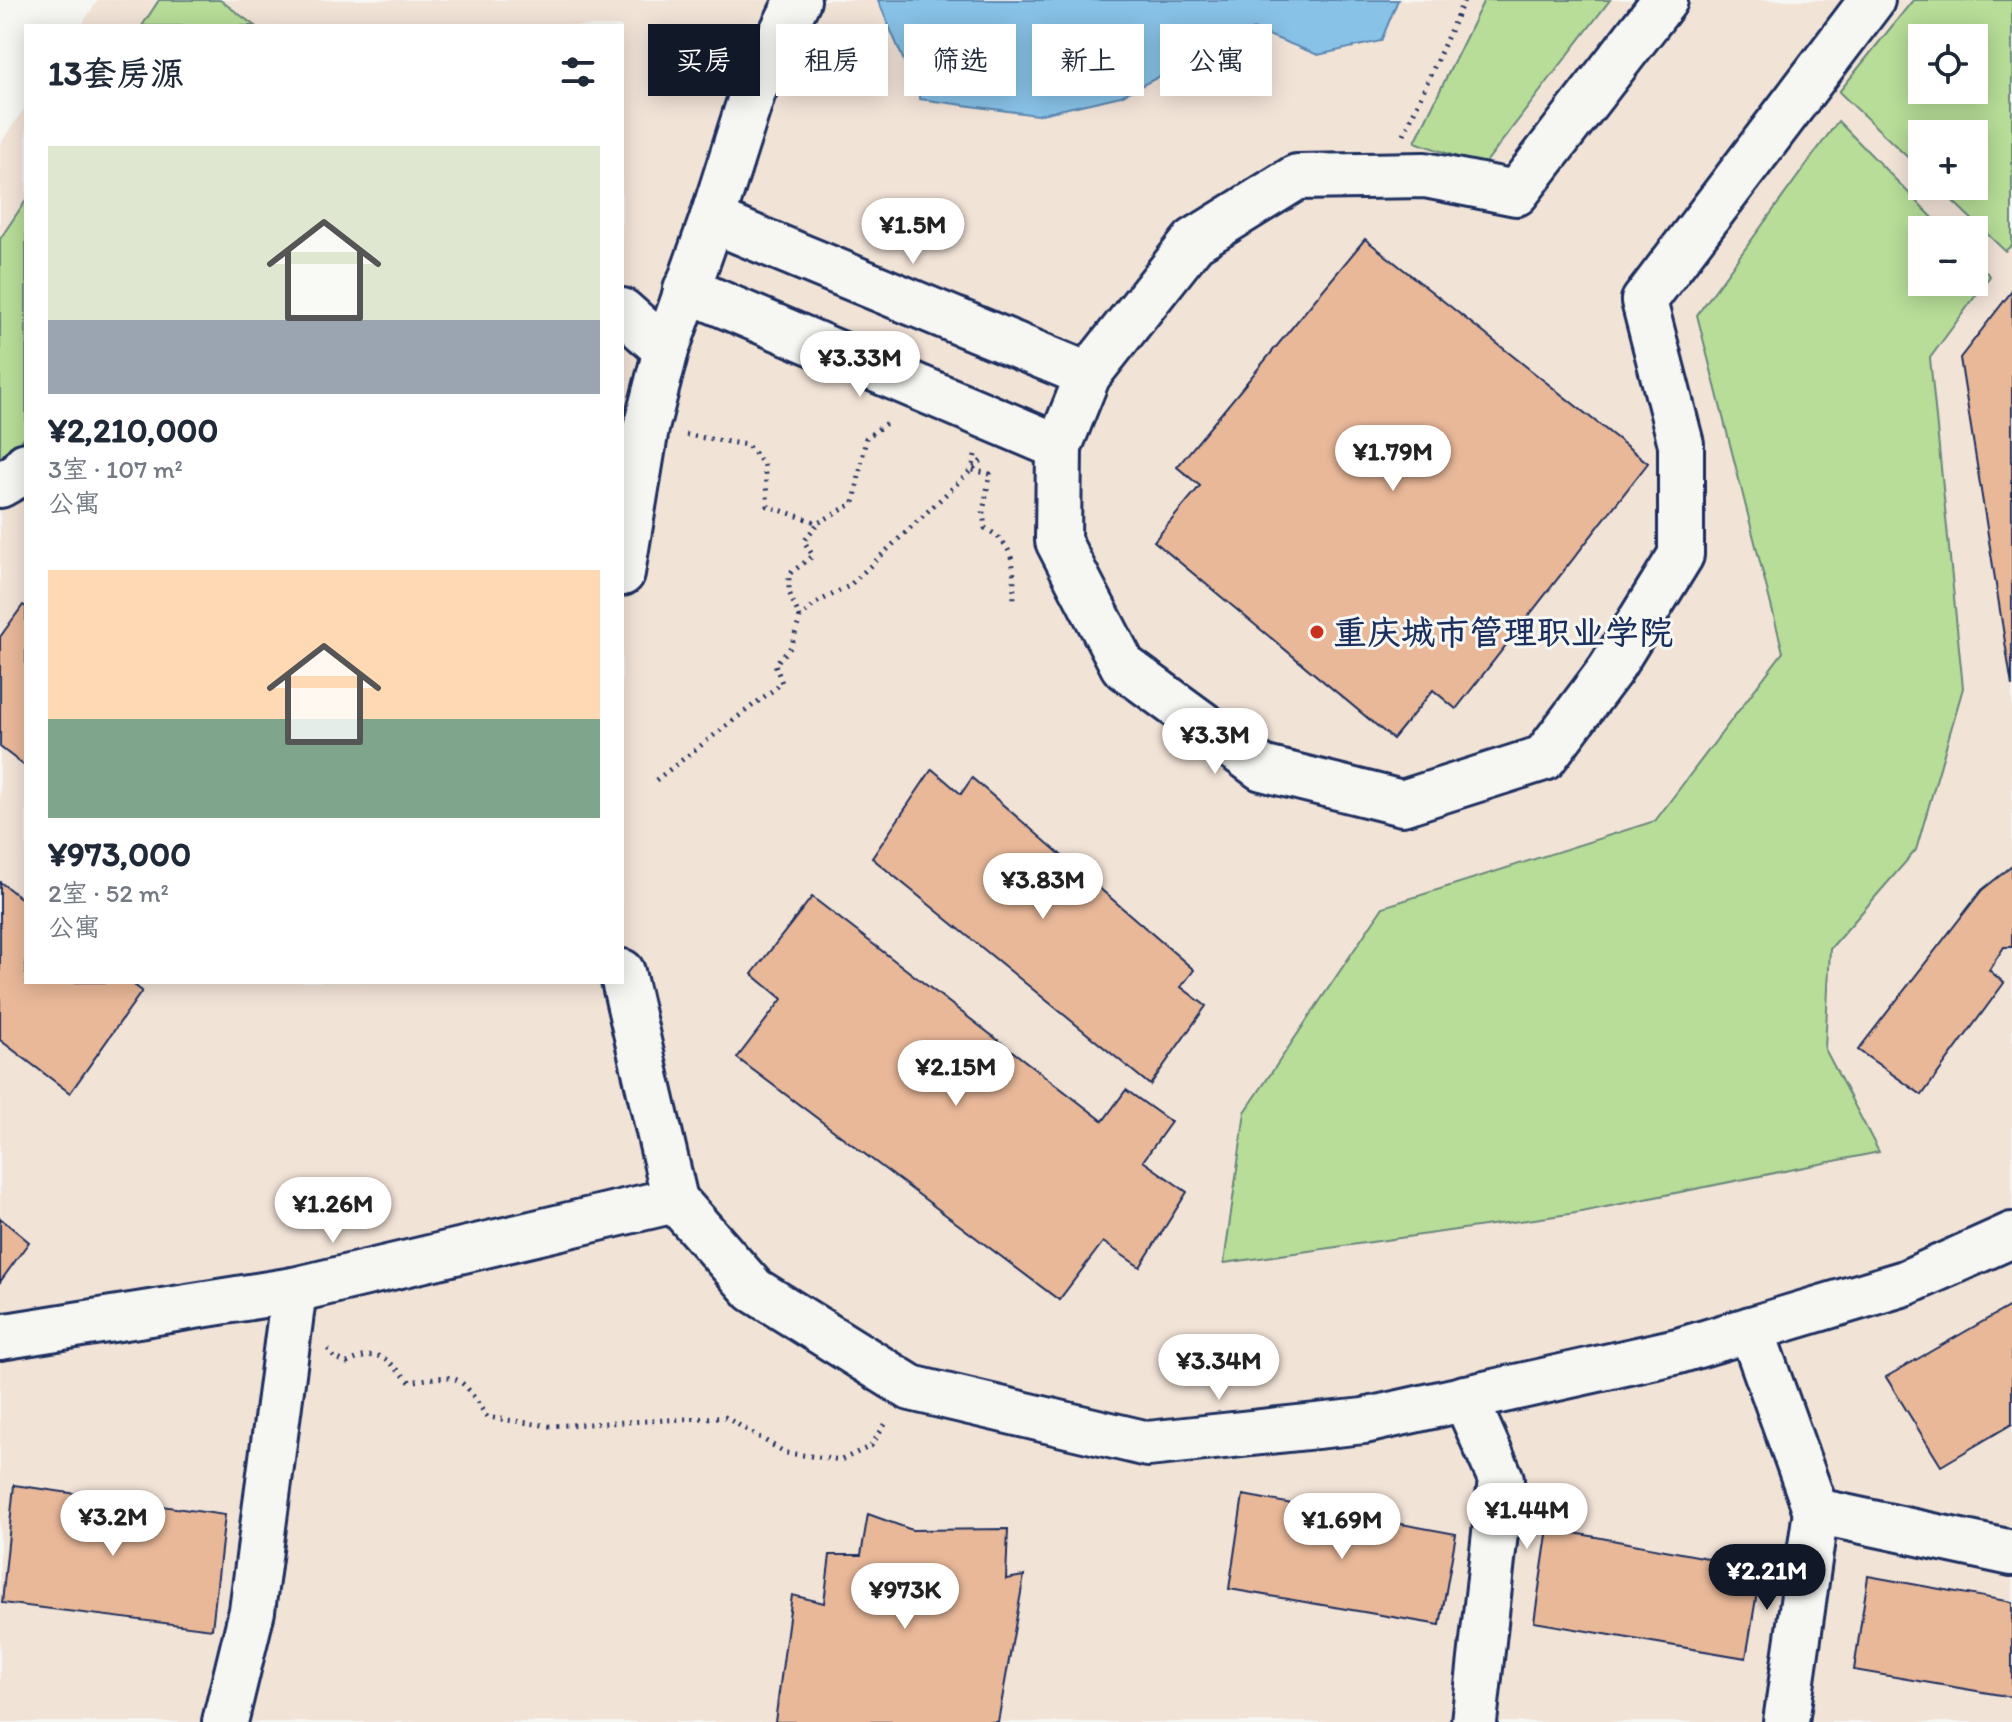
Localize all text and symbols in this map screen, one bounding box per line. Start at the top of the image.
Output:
chip: 买房 [648,24,760,96]
chip: 租房 [776,24,888,96]
chip: 筛选 [904,24,1016,96]
chip: 新上 [1032,24,1144,96]
chip: 公寓 [1160,24,1272,96]
map controls [1908,24,1988,296]
button: locate [1908,24,1988,104]
icon: filters [556,50,600,94]
text: 13套房源 [48,53,184,94]
button: + [1908,120,1988,200]
icon: home [252,198,396,342]
pin: ¥1.5M [857,198,969,266]
text: ¥1.5M [879,208,947,240]
button: − [1908,216,1988,296]
pin: ¥3.33M [795,331,925,399]
text: ¥3.33M [818,341,902,373]
text: ¥2,210,000 [48,410,218,451]
pin: ¥1.79M [1328,425,1458,493]
text: ¥1.79M [1353,435,1433,467]
text: 3室 · 107 m² [48,453,183,485]
text: 公寓 [48,487,100,519]
place label: 重庆城市管理职业学院 [1333,612,1673,653]
icon: home [252,622,396,766]
marker: 重庆城市管理职业学院 [1308,623,1326,641]
pin: ¥3.3M [1159,708,1271,776]
text: ¥3.3M [1180,718,1250,750]
text: ¥973,000 [48,834,191,875]
pin: ¥3.83M [978,853,1108,921]
text: ¥3.83M [1001,863,1085,895]
text: 2室 · 52 m² [48,877,169,909]
text: 公寓 [48,911,100,943]
pin: ¥2.15M [891,1040,1021,1108]
text: ¥2.15M [916,1050,996,1082]
pin: ¥1.26M [268,1177,398,1245]
text: ¥1.26M [293,1187,373,1219]
pin: ¥3.34M [1154,1334,1284,1402]
text: ¥3.34M [1176,1344,1262,1376]
pin: ¥1.44M [1462,1483,1592,1551]
pin: ¥3.2M [57,1490,169,1558]
pin: ¥1.69M [1277,1493,1407,1561]
text: ¥1.44M [1485,1493,1569,1525]
text: ¥3.2M [78,1500,148,1532]
text: ¥1.69M [1302,1503,1382,1535]
pin: ¥2.21M [1702,1544,1832,1612]
text: ¥2.21M [1727,1554,1807,1586]
pin: ¥973K [849,1563,961,1631]
text: ¥973K [869,1573,941,1605]

